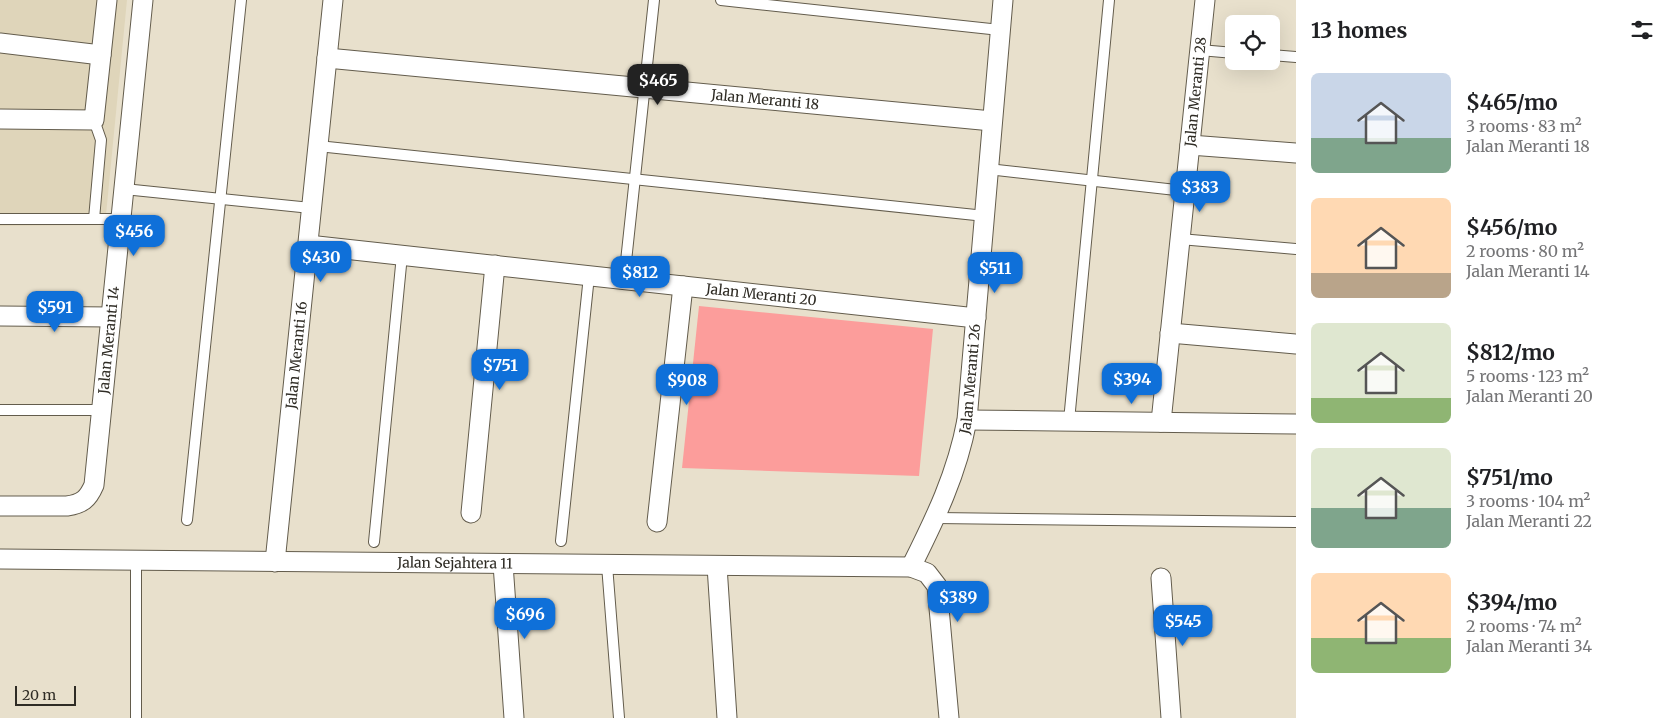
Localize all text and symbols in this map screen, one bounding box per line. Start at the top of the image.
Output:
map controls [1225,15,1280,70]
button: locate [1225,15,1280,70]
icon: filters [1628,16,1656,44]
text: 13 homes [1311,17,1407,44]
street label: Jalan Meranti 28 [1181,36,1210,149]
pin: $465 [628,64,688,106]
text: $465 [638,70,678,90]
street label: Jalan Meranti 18 [709,85,820,114]
text: $465/mo [1466,89,1558,116]
icon: home [1351,93,1411,153]
text: 3 rooms · 83 m² [1466,116,1582,136]
text: Jalan Meranti 18 [1466,136,1590,156]
pin: $383 [1170,170,1230,213]
text: $383 [1181,177,1219,197]
pin: $456 [104,214,164,257]
text: $456/mo [1466,214,1557,241]
icon: home [1351,218,1411,278]
text: $456 [115,221,153,241]
pin: $430 [291,240,351,283]
text: 2 rooms · 80 m² [1466,241,1584,261]
text: $430 [301,247,341,267]
pin: $511 [965,252,1025,294]
pin: $812 [610,256,670,298]
text: $511 [979,258,1011,278]
text: Jalan Meranti 14 [1466,261,1590,281]
text: $812 [622,262,658,282]
street label: Jalan Meranti 20 [704,279,818,310]
street label: Jalan Meranti 14 [94,285,123,396]
pin: $591 [25,290,85,333]
text: $591 [37,297,73,317]
street label: Jalan Meranti 16 [282,300,311,411]
street label: Jalan Meranti 26 [955,323,984,437]
text: $812/mo [1466,339,1555,366]
icon: home [1351,343,1411,403]
pin: $751 [470,348,530,391]
text: $751 [482,355,518,375]
pin: $394 [1102,362,1162,405]
pin: $908 [657,364,717,406]
text: 5 rooms · 123 m² [1466,366,1589,386]
text: $394 [1113,369,1151,389]
text: $908 [667,370,707,390]
text: Jalan Meranti 20 [1466,386,1593,406]
text: $751/mo [1466,464,1553,491]
icon: home [1351,468,1411,528]
text: 3 rooms · 104 m² [1466,491,1590,511]
text: Jalan Meranti 22 [1466,511,1592,531]
street label: Jalan Sejahtera 11 [396,553,513,573]
pin: $389 [928,580,988,623]
text: $389 [939,587,977,607]
text: $394/mo [1466,589,1557,616]
icon: home [1351,593,1411,653]
pin: $696 [495,598,555,640]
text: $696 [505,604,545,624]
pin: $545 [1153,604,1213,647]
text: $545 [1164,611,1202,631]
text: 2 rooms · 74 m² [1466,616,1582,636]
text: Jalan Meranti 34 [1466,636,1592,656]
scale bar [15,683,76,706]
text: 20 m [22,686,56,704]

